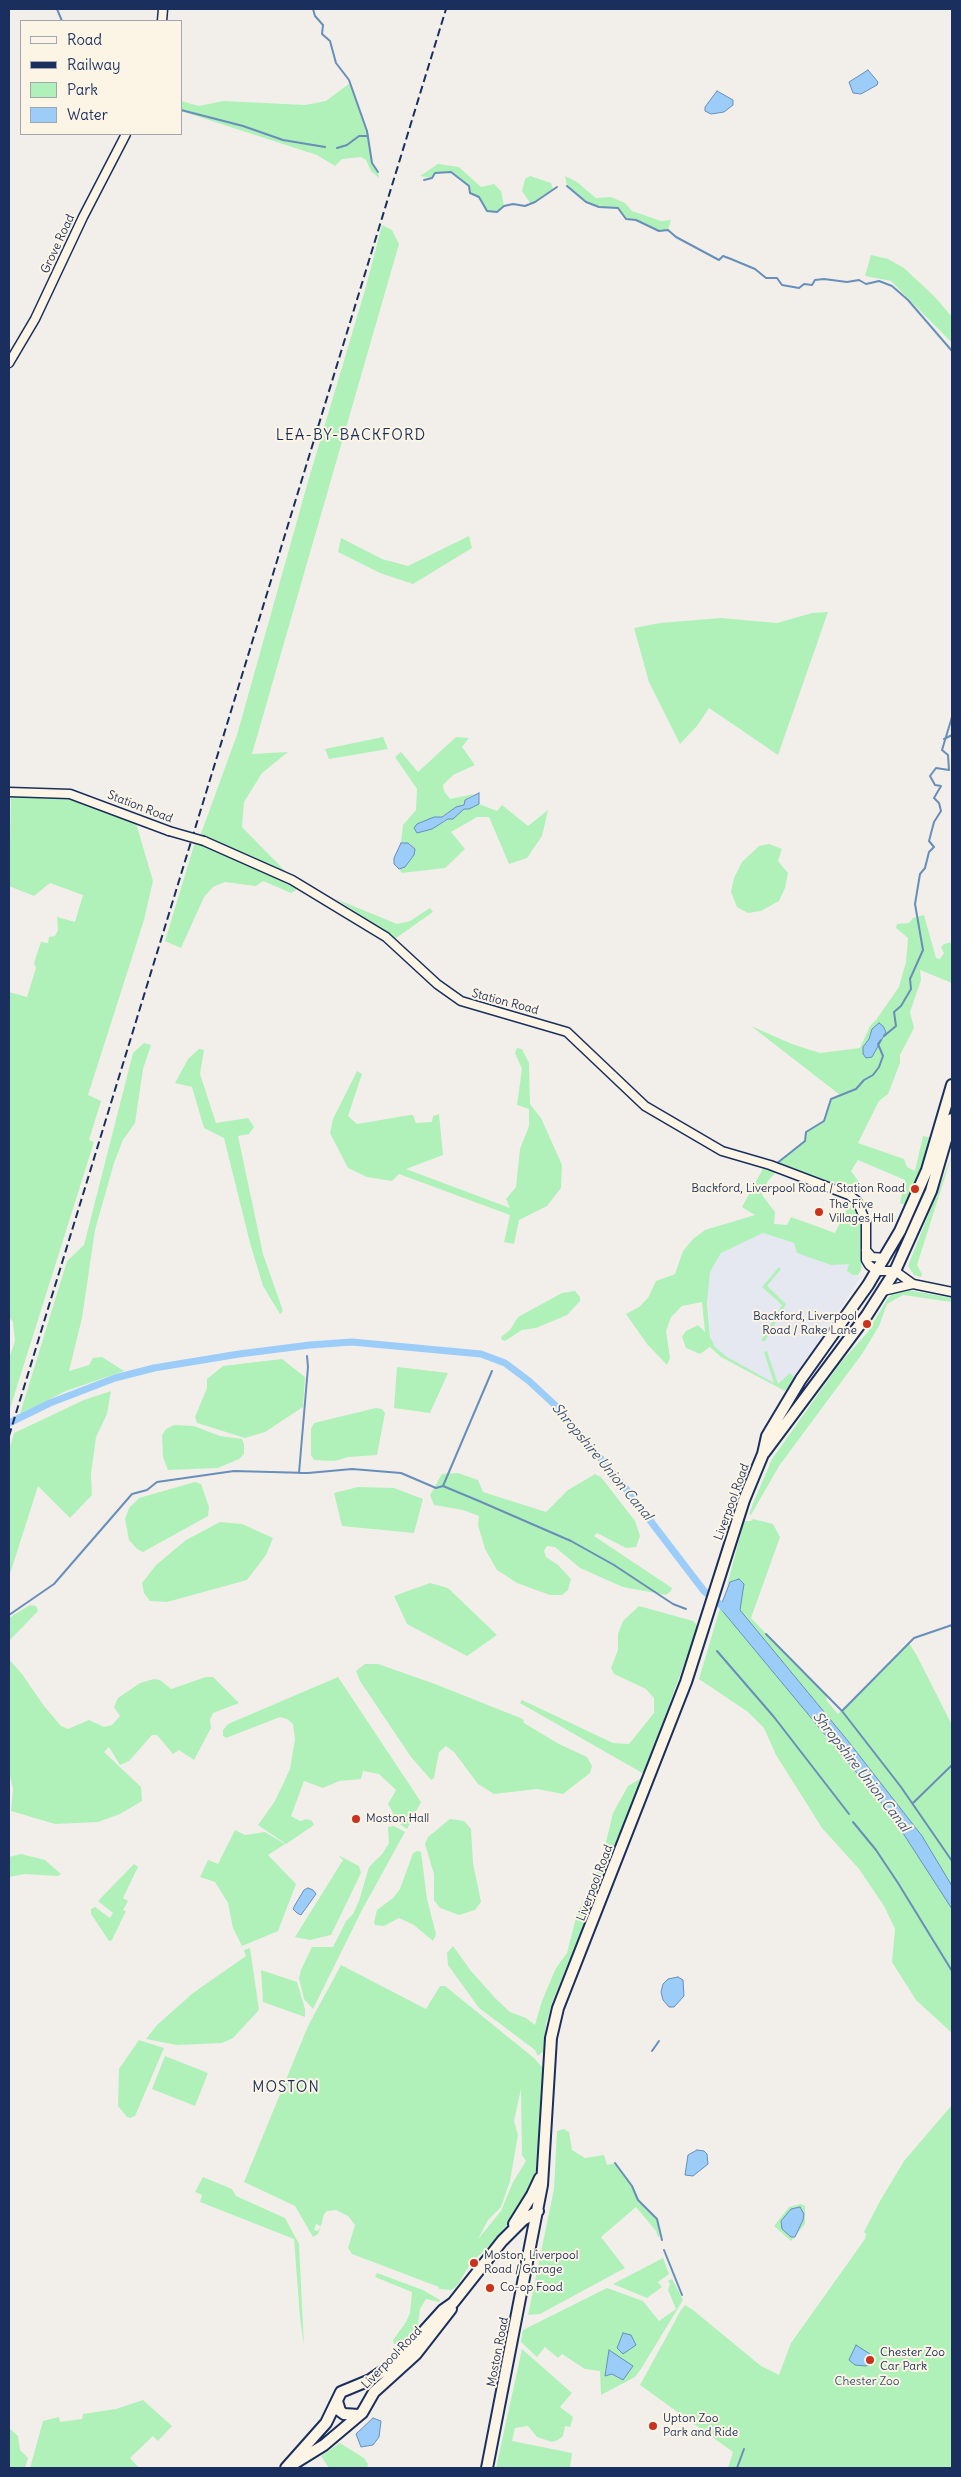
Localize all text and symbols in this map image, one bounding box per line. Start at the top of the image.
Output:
legend [20,20,182,135]
text: Road [67,30,102,49]
text: Railway [67,55,121,74]
text: Park [67,80,98,99]
text: Water [67,105,108,124]
street label: Grove Road [38,212,78,276]
district label: LEA-BY-BACKFORD [274,427,428,445]
street label: Station Road [105,788,175,826]
street label: Station Road [470,986,540,1018]
place label: Backford, Liverpool Road / Station Road [691,1182,905,1196]
marker: Backford, Liverpool Road / Station Road [909,1183,921,1195]
place label: The Five Villages Hall [829,1198,894,1226]
marker: The Five Villages Hall [813,1206,825,1218]
place label: Backford, Liverpool Road / Rake Lane [753,1310,857,1338]
marker: Backford, Liverpool Road / Rake Lane [861,1318,873,1330]
water label: Shropshire Union Canal [548,1400,656,1524]
street label: Liverpool Road [711,1462,753,1542]
water label: Shropshire Union Canal [809,1709,913,1835]
place label: Moston Hall [366,1812,429,1826]
marker: Moston Hall [350,1813,362,1825]
street label: Liverpool Road [574,1843,616,1923]
district label: MOSTON [251,2079,321,2097]
place label: Moston, Liverpool Road / Garage [484,2249,578,2277]
marker: Moston, Liverpool Road / Garage [468,2257,480,2269]
place label: Co-op Food [500,2281,563,2295]
marker: Co-op Food [484,2282,496,2294]
street label: Moston Road [484,2316,512,2388]
street label: Liverpool Road [359,2324,425,2392]
place label: Chester Zoo Car Park [880,2346,945,2374]
marker: Chester Zoo Car Park [864,2354,876,2366]
park label: Chester Zoo [835,2375,899,2389]
place label: Upton Zoo Park and Ride [663,2412,738,2440]
marker: Upton Zoo Park and Ride [647,2420,659,2432]

